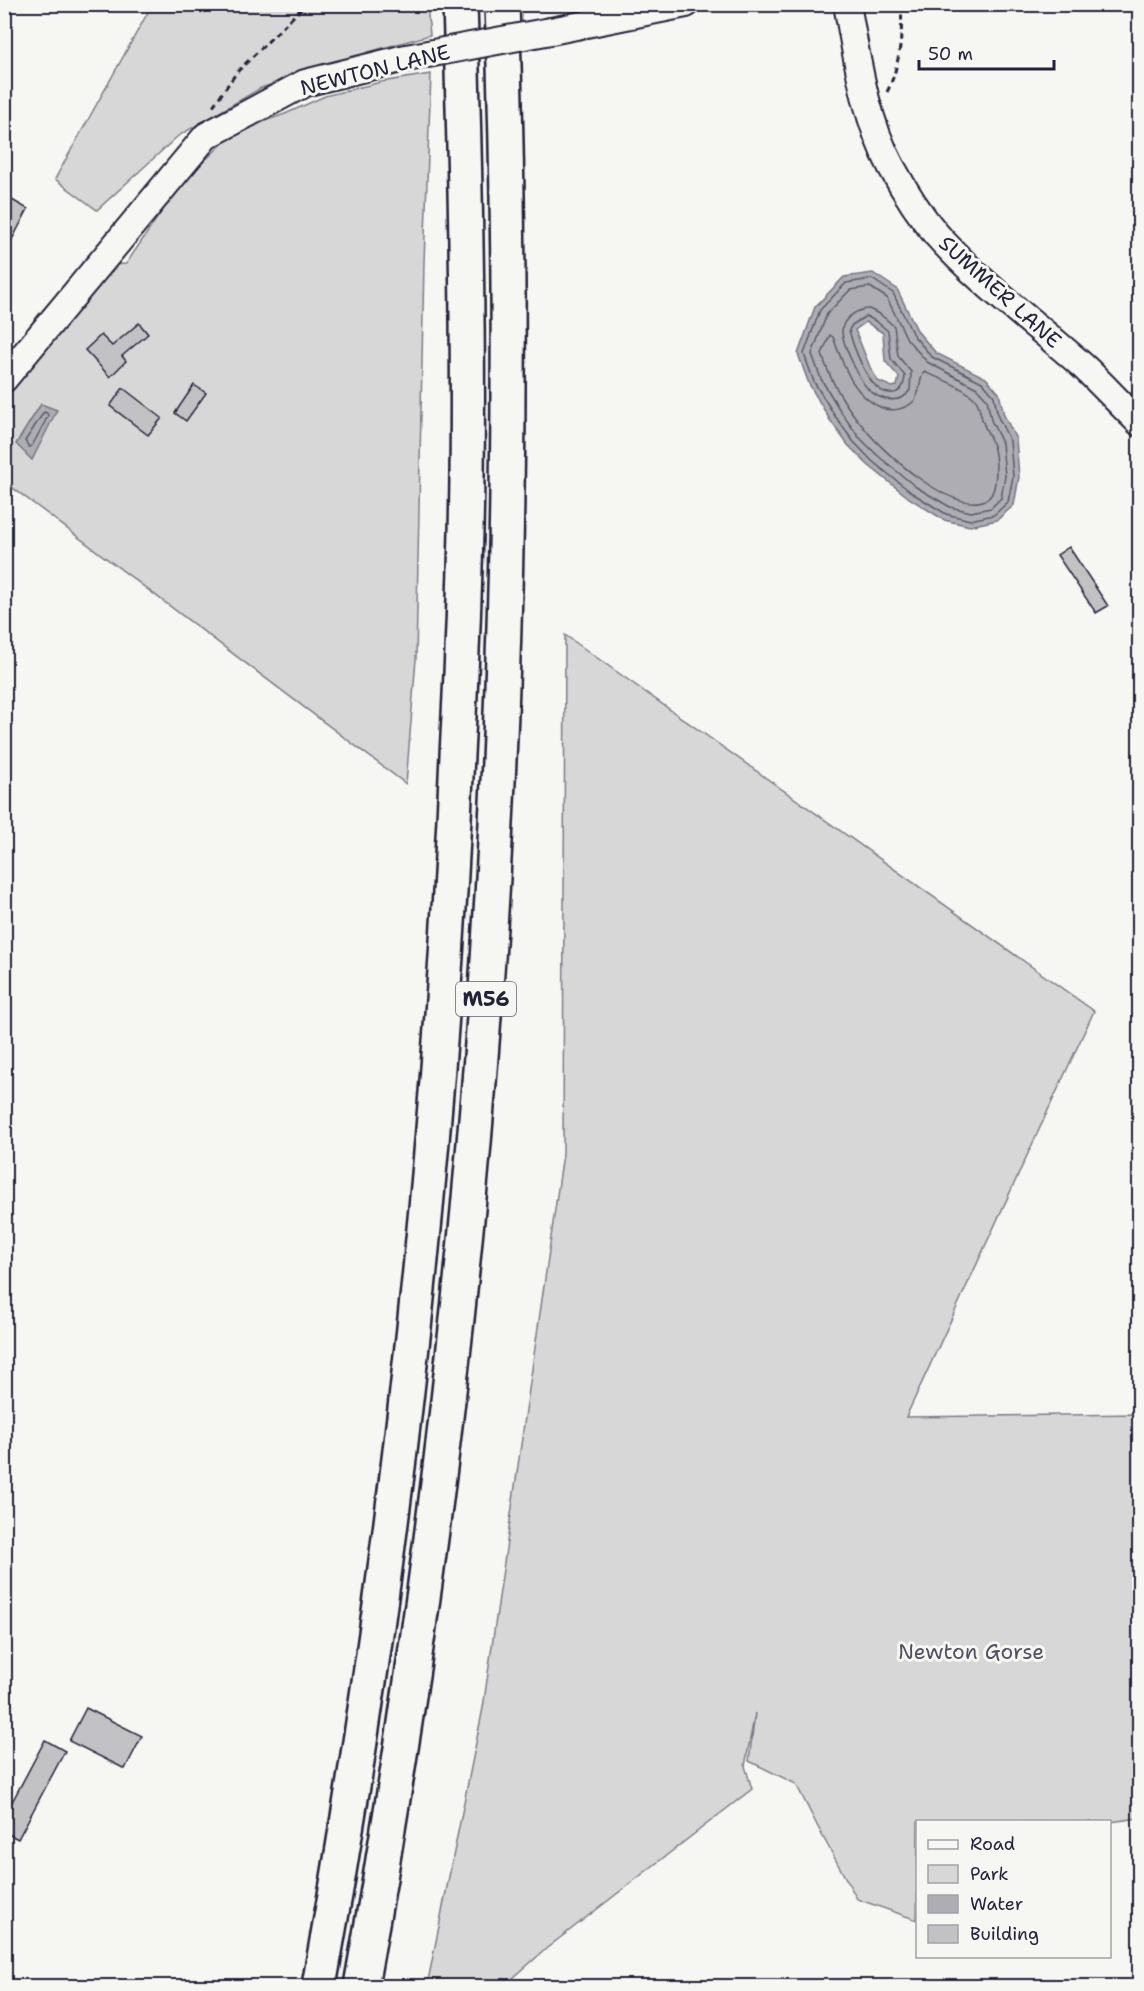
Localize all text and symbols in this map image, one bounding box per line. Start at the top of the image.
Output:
scale bar [919,33,1054,71]
street label: NEWTON LANE [297,38,453,102]
text: 50 m [928,42,973,66]
street label: SUMMER LANE [933,229,1067,355]
road number: M56 [456,982,516,1016]
park label: Newton Gorse [898,1638,1044,1666]
legend [916,1820,1111,1958]
text: Road [970,1832,1015,1856]
text: Park [970,1862,1009,1886]
text: Water [970,1892,1023,1916]
text: Building [970,1922,1039,1946]

